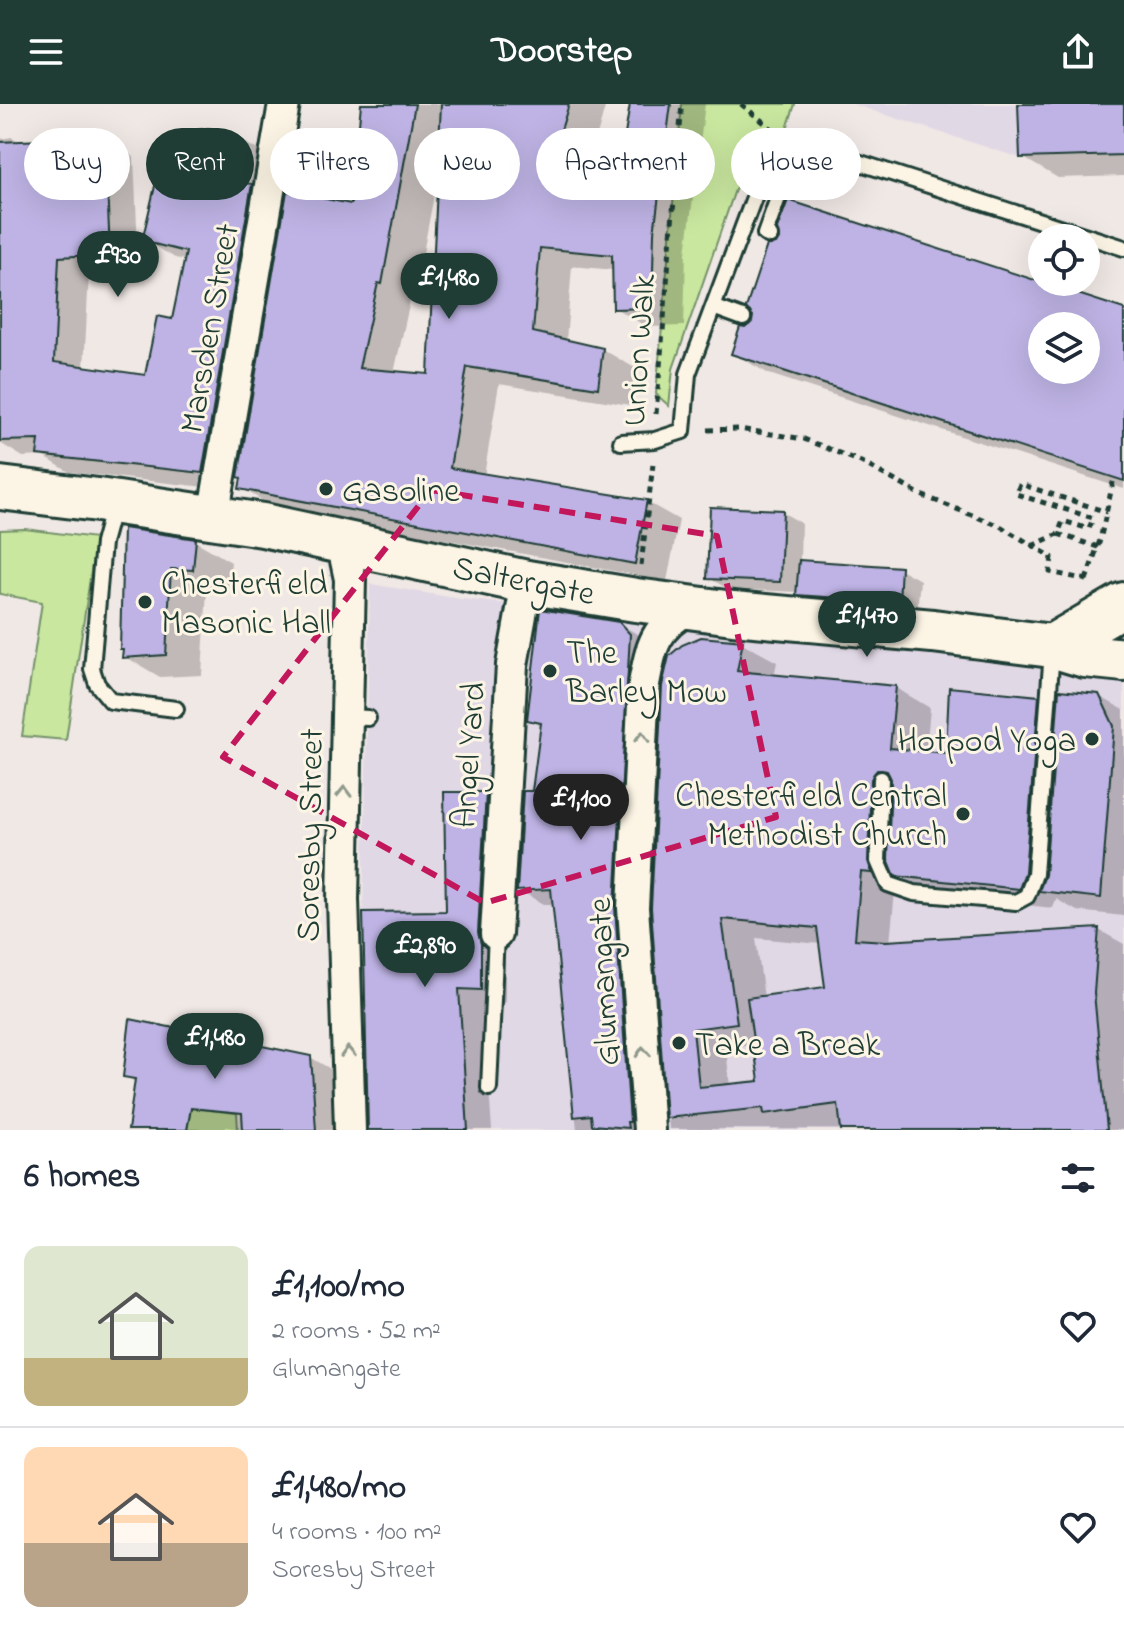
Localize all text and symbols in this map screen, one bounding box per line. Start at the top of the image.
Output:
text: Doorstep [491,26,633,79]
icon: menu [24,30,68,74]
icon: share [1056,30,1100,74]
chip: Buy [24,128,130,200]
chip: Rent [146,128,254,200]
chip: Filters [270,128,398,200]
chip: New [414,128,520,200]
chip: Apartment [536,128,715,200]
chip: House [731,128,861,200]
street label: Marsden Street [169,220,255,437]
map controls [1028,224,1100,384]
button: locate [1028,224,1100,296]
pin: £930 [71,231,165,299]
text: £930 [95,238,141,276]
pin: £1,480 [384,253,514,321]
text: £1,480 [419,260,479,298]
street label: Union Walk [611,272,671,428]
button: layers [1028,312,1100,384]
place label: Gasoline [342,468,460,518]
marker: Gasoline [317,480,335,498]
street label: Saltergate [448,545,599,621]
place label: Chesterfield Masonic Hall [161,561,331,650]
pin: £1,470 [802,591,932,659]
marker: Chesterfield Masonic Hall [136,593,154,611]
text: £1,470 [836,598,898,636]
place label: The Barley Mow [565,630,727,719]
marker: The Barley Mow [541,662,559,680]
street label: Angel Yard [441,681,501,830]
place label: Hotpod Yoga [897,718,1076,768]
street label: Soresby Street [285,728,339,942]
one-way arrow [633,730,650,743]
marker: Hotpod Yoga [1083,730,1101,748]
place label: Chesterfield Central Methodist Church [675,773,947,862]
pin: £1,100 [516,774,646,842]
text: £1,100 [551,781,611,819]
one-way arrow [336,785,353,798]
marker: Chesterfield Central Methodist Church [954,805,972,823]
street label: Glumangate [577,896,635,1067]
pin: £2,890 [360,921,490,989]
text: £2,890 [394,928,456,966]
pin: £1,480 [150,1013,280,1081]
text: £1,480 [185,1020,245,1058]
place label: Take a Break [695,1022,880,1072]
marker: Take a Break [670,1034,688,1052]
one-way arrow [339,1045,356,1058]
one-way arrow [635,1045,652,1058]
text: 6 homes [24,1153,140,1203]
icon: filters [1056,1156,1100,1200]
text: £1,100/mo [272,1263,405,1313]
icon: home [88,1278,184,1374]
icon: heart [1056,1304,1100,1348]
text: 2 rooms · 52 m² [272,1313,441,1351]
text: Glumangate [272,1351,401,1389]
text: £1,480/mo [272,1464,406,1514]
icon: home [88,1479,184,1575]
icon: heart [1056,1505,1100,1549]
text: 4 rooms · 100 m² [272,1514,441,1552]
text: Soresby Street [272,1552,435,1590]

